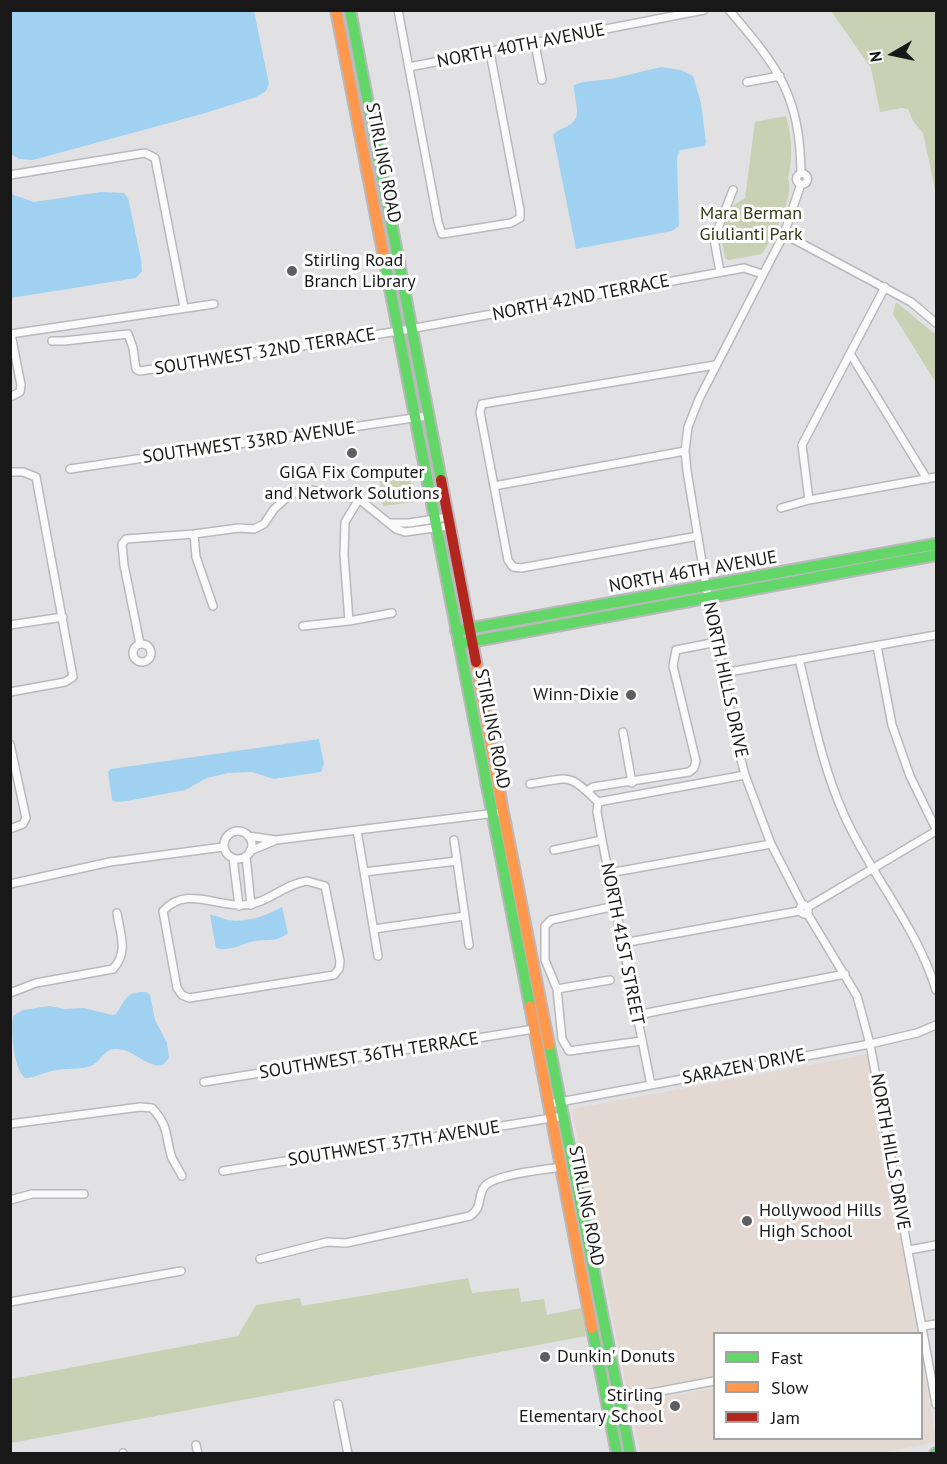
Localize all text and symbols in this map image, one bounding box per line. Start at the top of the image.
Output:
street label: NORTH 40TH AVENUE [435,19,607,73]
north arrow [863,24,923,84]
text: N [865,50,886,64]
street label: STIRLING ROAD [361,101,405,225]
park label: Mara Berman Giulianti Park [699,203,803,246]
place label: Stirling Road Branch Library [304,250,416,292]
marker: Stirling Road Branch Library [285,264,299,278]
street label: NORTH 42ND TERRACE [491,270,671,326]
street label: SOUTHWEST 32ND TERRACE [153,324,377,380]
street label: SOUTHWEST 33RD AVENUE [141,417,357,469]
marker: GIGA Fix Computer and Network Solutions [345,446,359,460]
place label: GIGA Fix Computer and Network Solutions [264,462,440,504]
street label: NORTH 46TH AVENUE [607,547,779,597]
street label: NORTH HILLS DRIVE [698,600,752,760]
street label: STIRLING ROAD [470,667,514,791]
place label: Winn-Dixie [533,684,619,706]
marker: Winn-Dixie [624,688,638,702]
street label: NORTH 41ST STREET [596,861,648,1027]
street label: SOUTHWEST 36TH TERRACE [258,1028,480,1084]
street label: SARAZEN DRIVE [681,1045,807,1089]
street label: NORTH HILLS DRIVE [866,1072,914,1232]
street label: SOUTHWEST 37TH AVENUE [287,1117,501,1171]
street label: STIRLING ROAD [564,1144,608,1268]
place label: Hollywood Hills High School [759,1200,882,1242]
marker: Hollywood Hills High School [740,1214,754,1228]
legend [713,1332,923,1440]
place label: Dunkin' Donuts [557,1346,675,1368]
text: Fast [771,1346,803,1369]
marker: Dunkin' Donuts [538,1350,552,1364]
text: Slow [771,1376,809,1399]
place label: Stirling Elementary School [519,1385,663,1428]
marker: Stirling Elementary School [668,1399,682,1413]
text: Jam [771,1406,800,1429]

